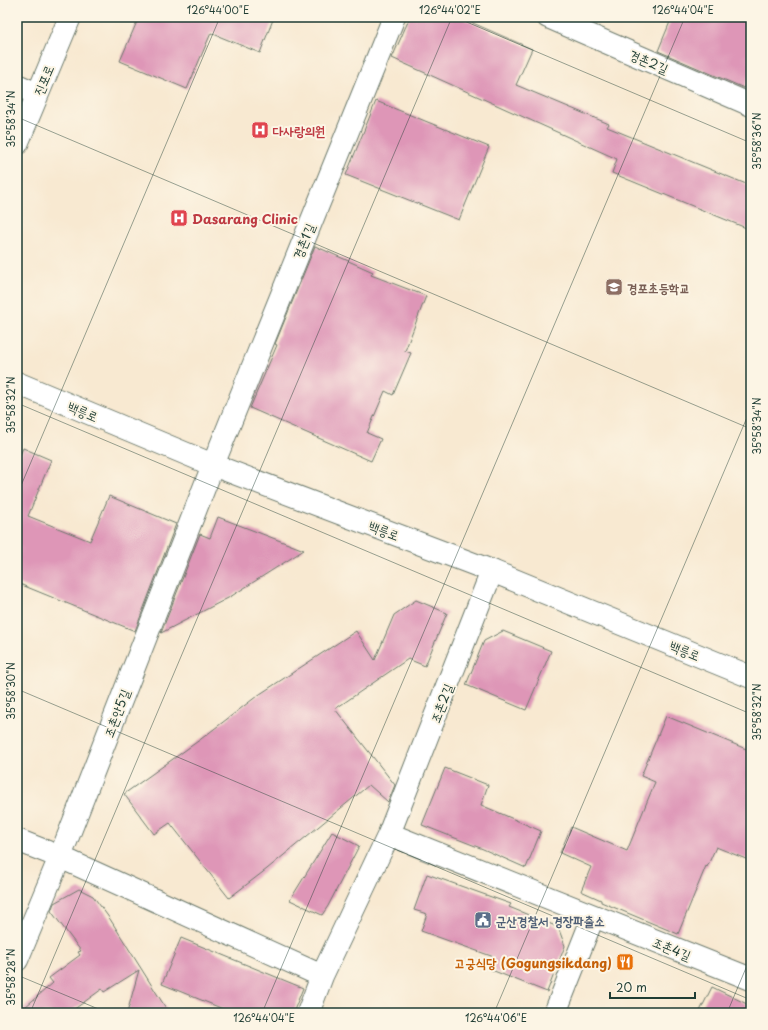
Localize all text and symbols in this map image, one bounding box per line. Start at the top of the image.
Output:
text: 126°44'00"E [187,2,249,17]
text: 126°44'02"E [419,2,481,17]
text: 126°44'04"E [652,2,714,17]
street label: 경촌2길 [627,44,671,78]
street label: 진포로 [28,62,58,98]
text: 35°58'34"N [3,90,18,148]
text: 35°58'36"N [749,112,764,170]
hospital icon: 다사랑의원 [250,120,270,140]
place label: 다사랑의원 [272,121,325,140]
hospital icon: Dasarang Clinic [169,208,189,228]
place label: Dasarang Clinic [192,209,298,228]
street label: 경촌1길 [287,220,319,262]
school or university icon: 경포초등학교 [604,277,624,297]
place label: 경포초등학교 [627,278,690,297]
text: 35°58'32"N [3,376,18,434]
street label: 백릉로 [65,396,101,426]
text: 35°58'34"N [749,397,764,455]
street label: 백릉로 [366,516,402,544]
street label: 백릉로 [667,635,703,665]
text: 35°58'30"N [3,662,18,720]
street label: 조촌2길 [425,681,457,725]
text: 35°58'32"N [749,683,764,741]
street label: 조촌안5길 [98,686,134,740]
public building icon: 군산경찰서 경장파출소 [473,910,493,930]
place label: 군산경찰서 경장파출소 [496,911,605,930]
street label: 조촌4길 [650,932,694,964]
text: 35°58'28"N [3,948,18,1006]
restaurant icon: 고궁식당 (Gogungsikdang) [615,952,635,972]
place label: 고궁식당 (Gogungsikdang) [455,953,612,972]
scale bar [610,974,695,1000]
text: 20 m [616,978,647,996]
text: 126°44'04"E [233,1010,295,1025]
text: 126°44'06"E [465,1010,527,1025]

